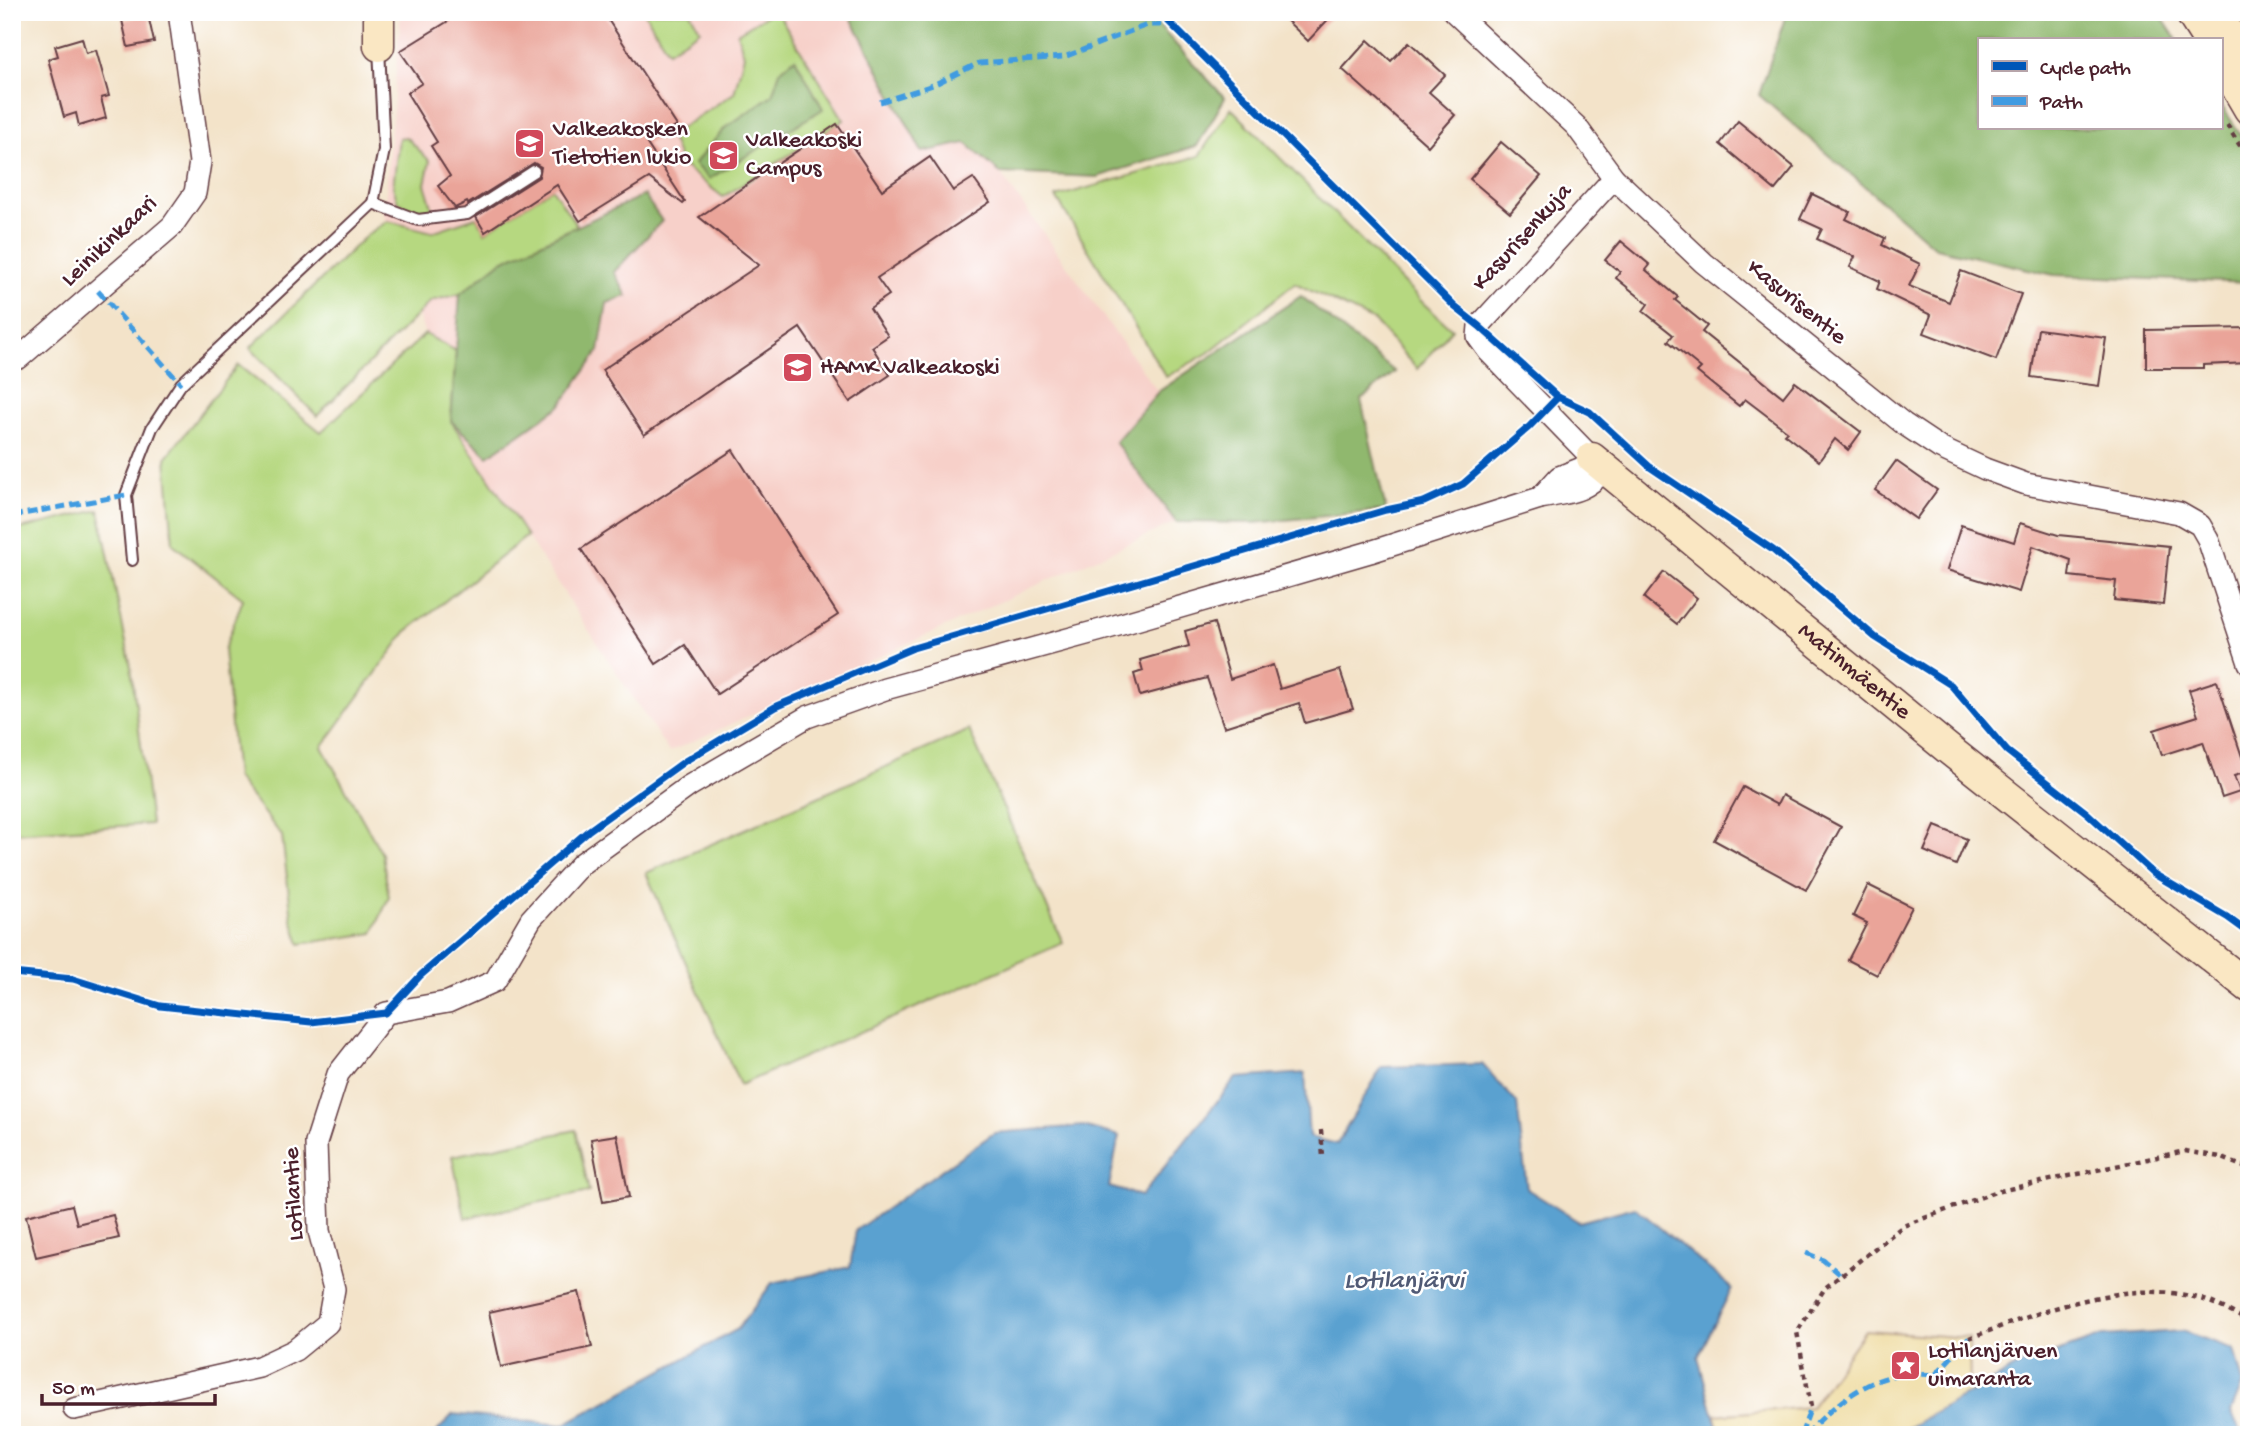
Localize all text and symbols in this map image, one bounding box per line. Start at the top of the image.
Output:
legend [1978,38,2222,130]
text: Cycle path [2040,58,2131,83]
text: Path [2039,92,2083,117]
place label: Valkeakosken Tietotien lukio [551,116,691,173]
school or university icon: Valkeakosken Tietotien lukio [513,127,547,161]
place label: Valkeakoski Campus [745,127,862,184]
school or university icon: Valkeakoski Campus [706,138,740,172]
street label: Kasurisenkuja [1467,178,1579,298]
street label: Leinikinkaari [56,190,164,294]
street label: Kasurisentie [1740,254,1852,353]
school or university icon: HAMK Valkeakoski [780,351,814,385]
place label: HAMK Valkeakoski [820,354,1000,383]
street label: Matinmäentie [1791,617,1917,727]
street label: Lotilantie [278,1146,312,1242]
water label: Lotilanjärvi [1344,1267,1467,1298]
place label: Lotilanjärven uimaranta [1928,1338,2058,1395]
place icon: Lotilanjärven uimaranta [1888,1349,1922,1383]
scale bar [42,1363,215,1407]
text: 50 m [52,1378,95,1403]

